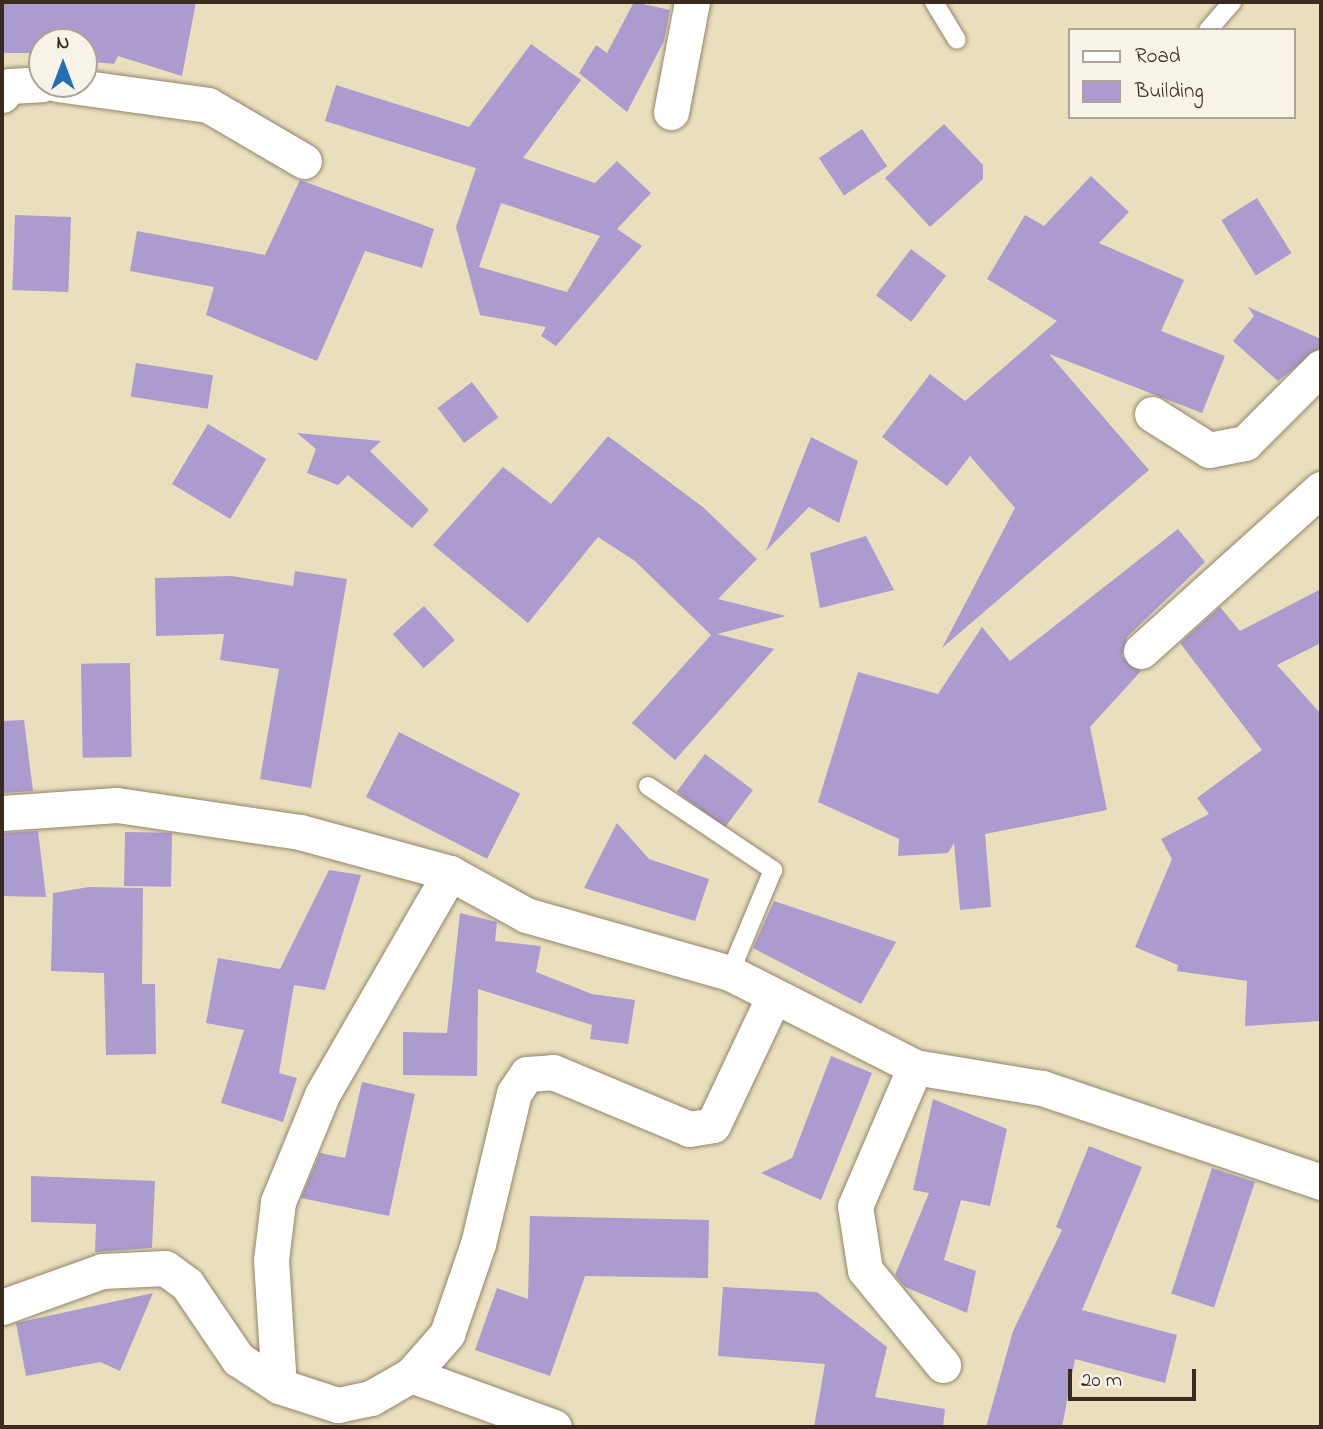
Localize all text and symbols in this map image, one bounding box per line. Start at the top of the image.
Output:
north arrow [28,28,98,98]
legend [1068,28,1295,119]
text: N [57,30,69,57]
text: Road [1135,42,1181,72]
text: Building [1135,77,1204,107]
scale bar [1071,1356,1199,1400]
text: 20 m [1081,1366,1122,1396]

